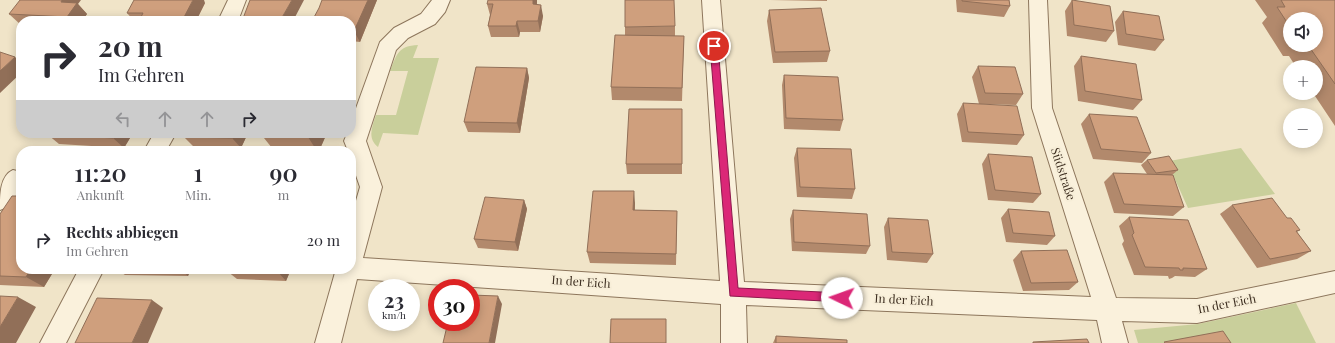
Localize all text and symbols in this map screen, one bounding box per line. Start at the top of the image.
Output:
map controls [1283,12,1323,148]
button: sound [1283,12,1323,52]
text: 20 m [98,27,163,64]
pin [697,29,731,63]
icon: right [32,32,84,84]
icon: arrive [703,35,725,57]
button: + [1283,60,1323,100]
text: Im Gehren [98,63,184,87]
icon: left [112,108,134,130]
icon: ahead [154,108,176,130]
icon: ahead [196,108,218,130]
icon: right [238,108,260,130]
button: − [1283,108,1323,148]
street label: Südstraße [1048,145,1080,202]
text: 11:20 [74,156,127,188]
text: 1 [194,156,203,188]
text: 90 [270,156,298,188]
text: Ankunft [77,186,124,203]
text: Min. [185,186,211,203]
text: m [278,186,289,203]
text: Rechts abbiegen [66,222,179,242]
icon: right [32,229,54,251]
text: 20 m [307,230,340,250]
text: Im Gehren [66,242,128,259]
street label: In der Eich [551,271,611,291]
position arrow [821,277,863,319]
speed limit sign: 30 [428,279,480,331]
text: 23 [384,286,404,313]
street label: In der Eich [874,289,934,309]
street label: In der Eich [1196,290,1257,317]
text: km/h [382,308,406,322]

